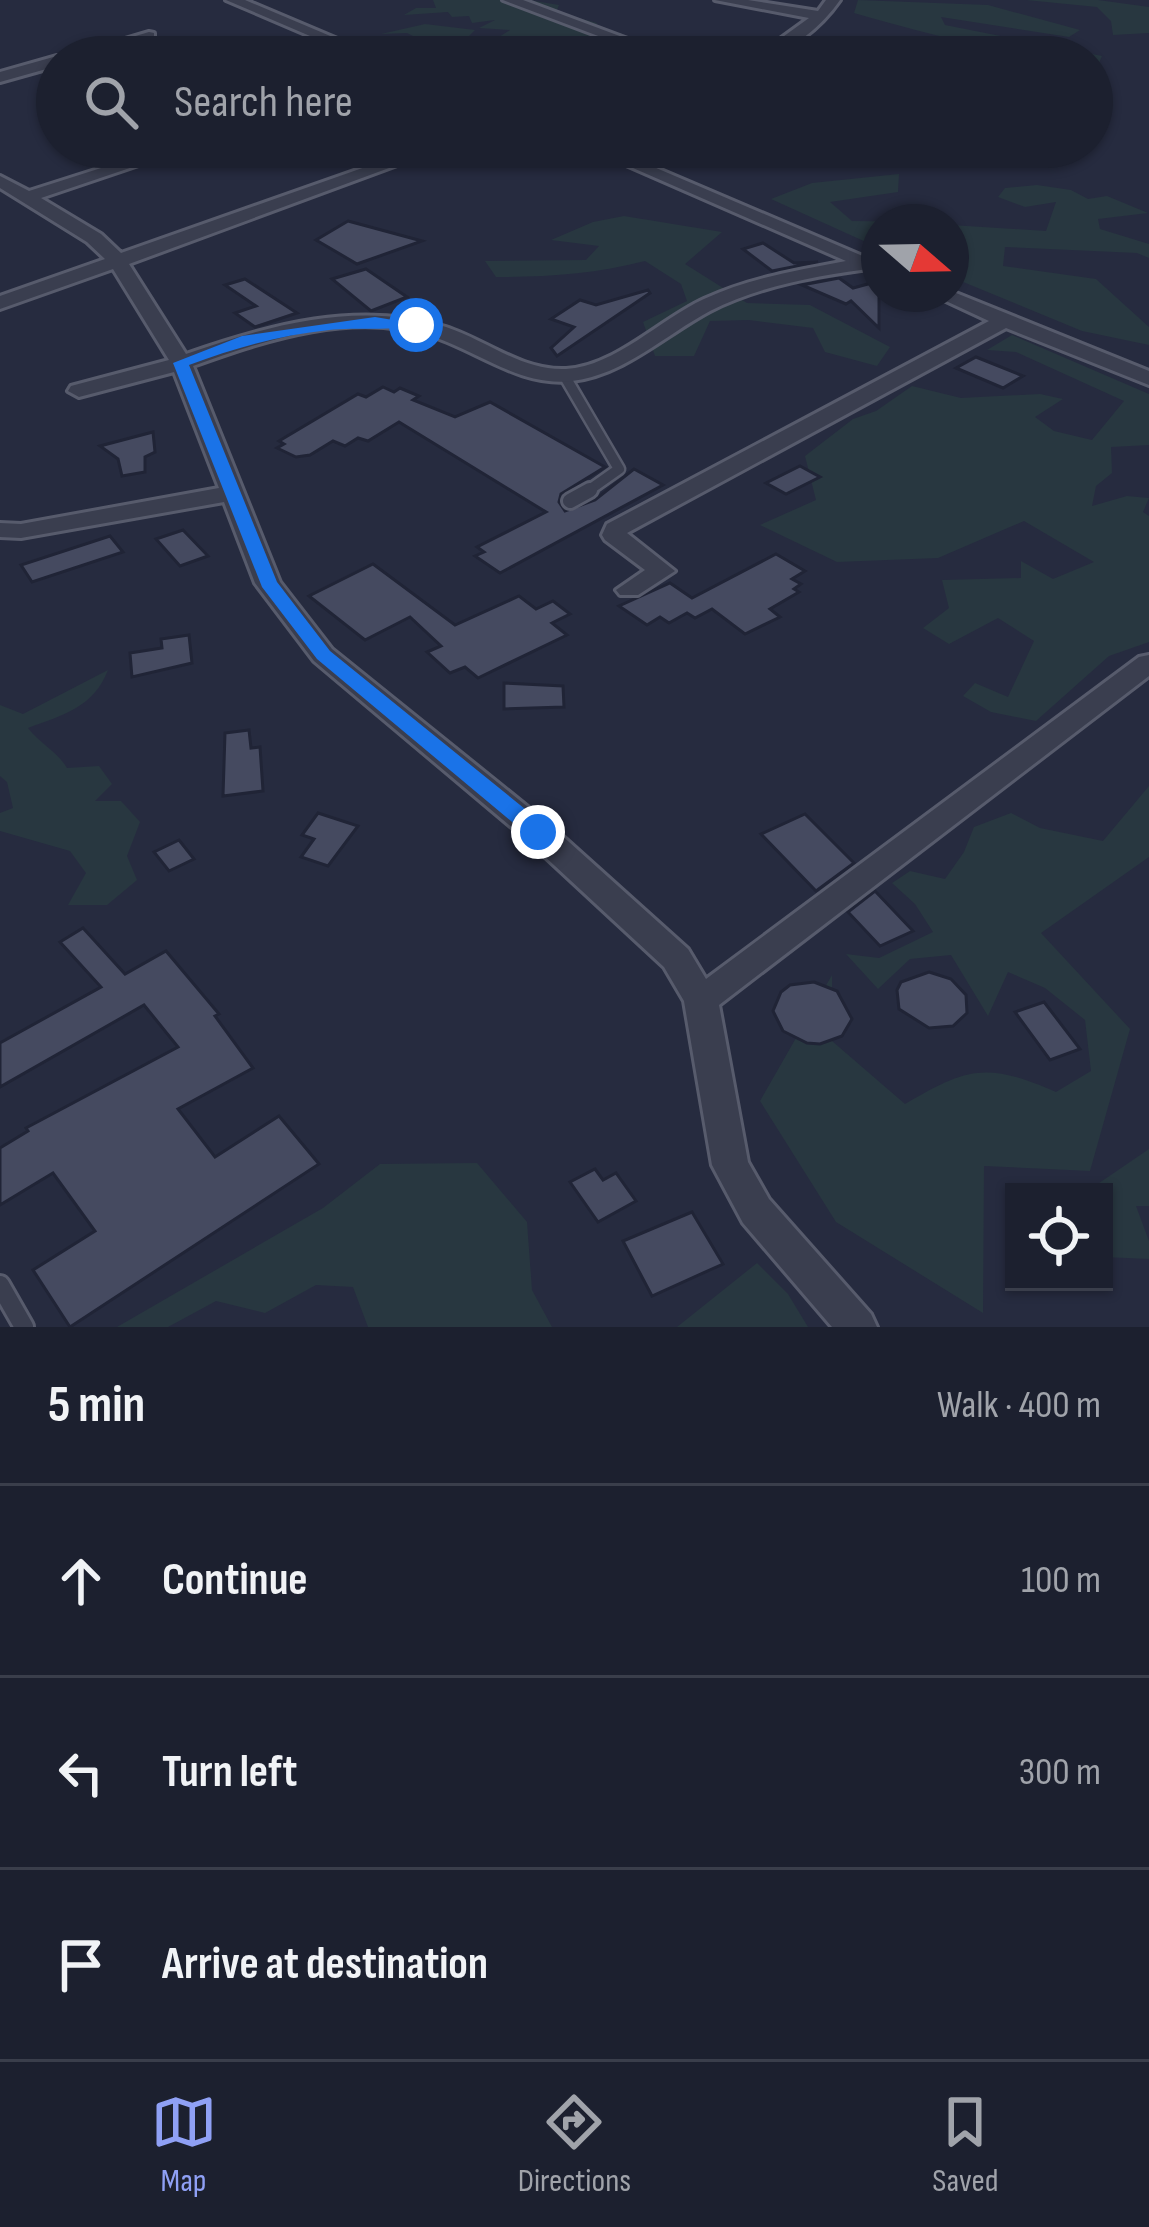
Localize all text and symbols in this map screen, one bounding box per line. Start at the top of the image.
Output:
search box [36,36,1113,168]
icon: search [78,69,144,135]
text: Search here [174,75,353,130]
north arrow [861,204,969,312]
route start [389,298,443,352]
route end [511,805,565,859]
map controls [1005,1183,1113,1291]
button: locate [1005,1183,1113,1291]
text: 5 min [48,1375,145,1436]
text: Walk · 400 m [937,1382,1101,1429]
icon: ahead [48,1548,114,1614]
text: Continue [162,1553,308,1608]
text: 100 m [1021,1557,1101,1604]
icon: left [48,1740,114,1806]
text: Turn left [162,1745,297,1800]
text: 300 m [1019,1749,1101,1796]
icon: arrive [48,1932,114,1998]
text: Arrive at destination [162,1937,488,1992]
tab: Map [151,2089,217,2201]
tab: Directions [518,2089,631,2201]
tab: Saved [932,2089,998,2201]

